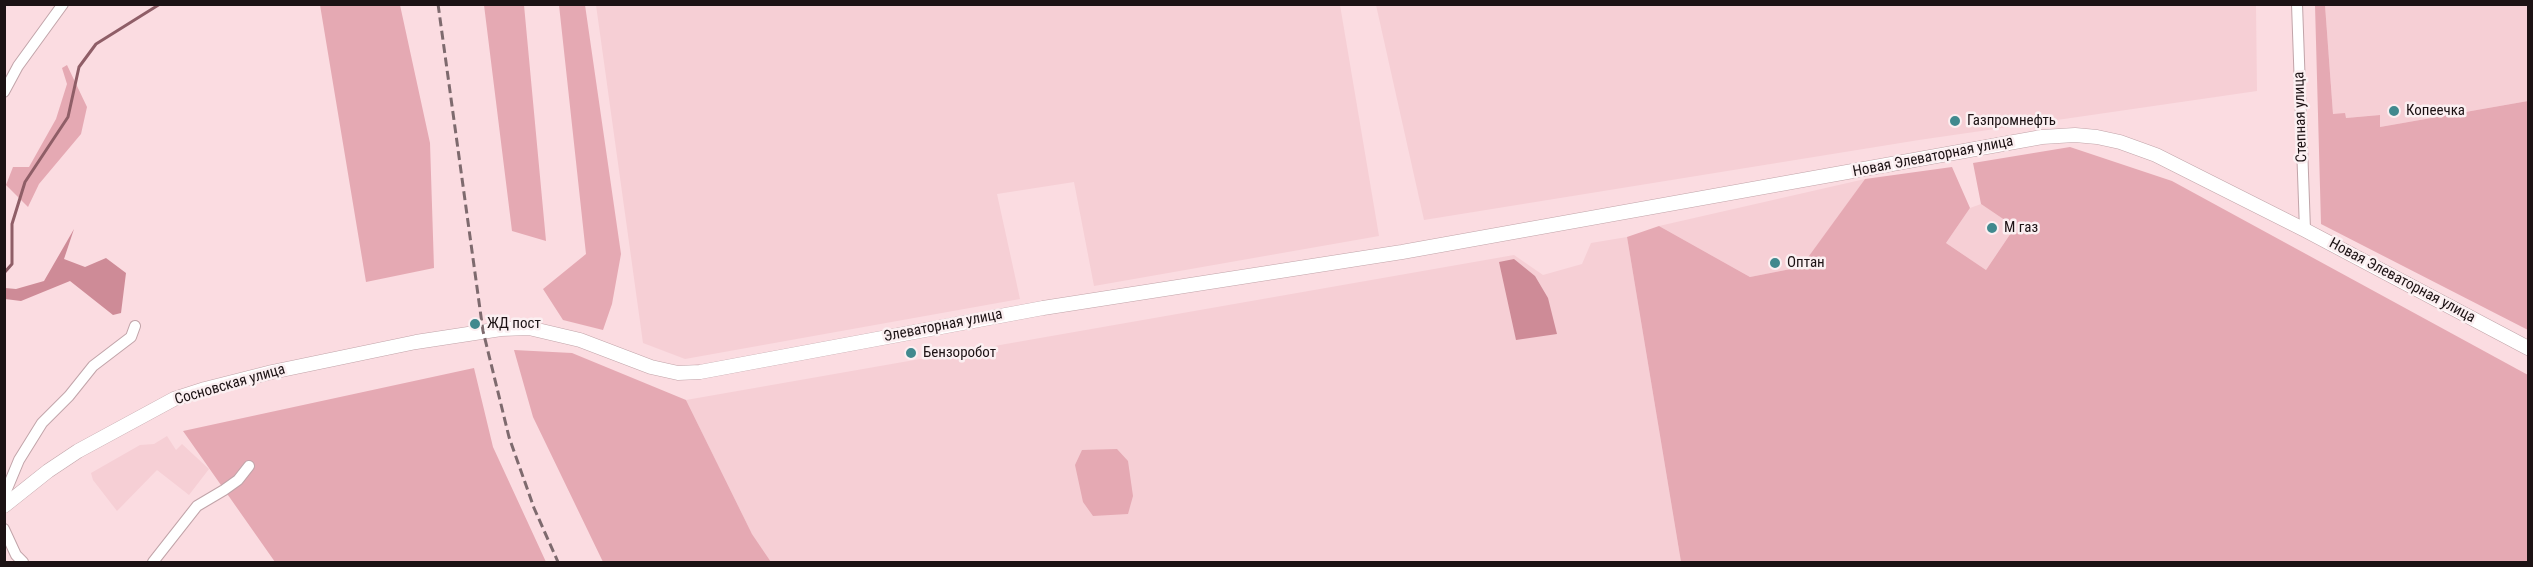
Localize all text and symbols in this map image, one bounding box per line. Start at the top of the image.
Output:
street label: Степная улица [2290,71,2312,163]
place label: Копеечка [2406,102,2465,120]
marker: Копеечка [2387,104,2401,118]
place label: Газпромнефть [1967,112,2056,130]
marker: Газпромнефть [1948,114,1962,128]
street label: Новая Элеваторная улица [1851,133,2015,181]
place label: М газ [2004,219,2038,237]
marker: М газ [1985,221,1999,235]
street label: Новая Элеваторная улица [2326,235,2478,327]
place label: Оптан [1787,254,1825,272]
marker: Оптан [1768,256,1782,270]
street label: Элеваторная улица [882,306,1004,346]
place label: ЖД пост [487,315,541,333]
marker: ЖД пост [468,317,482,331]
place label: Бензоробот [923,344,996,362]
marker: Бензоробот [904,346,918,360]
street label: Сосновская улица [173,361,287,409]

